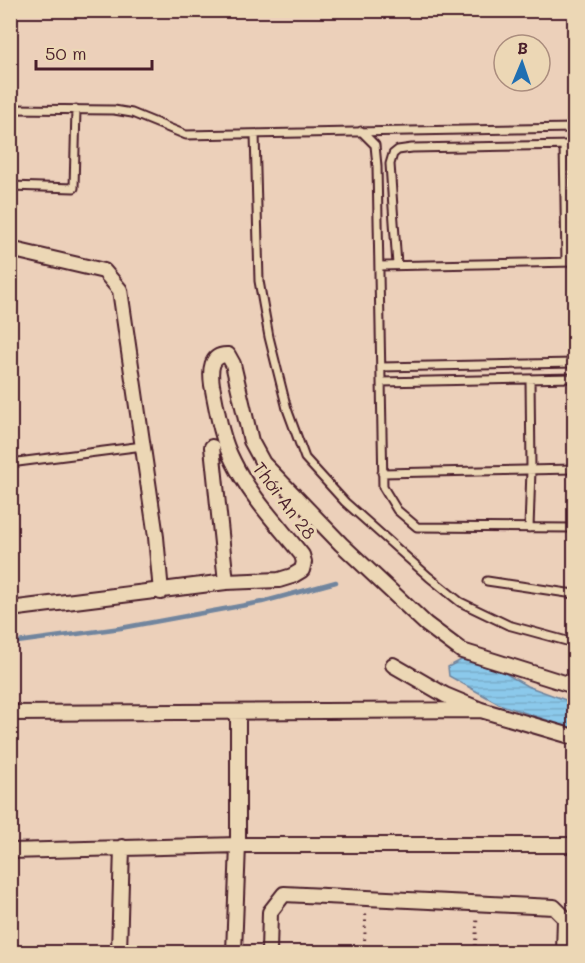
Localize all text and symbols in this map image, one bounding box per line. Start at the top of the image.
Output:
scale bar [36,33,152,71]
north arrow [492,33,552,93]
text: B [517,37,528,58]
text: 50 m [45,41,87,65]
street label: Thới An 28 [248,457,322,544]

